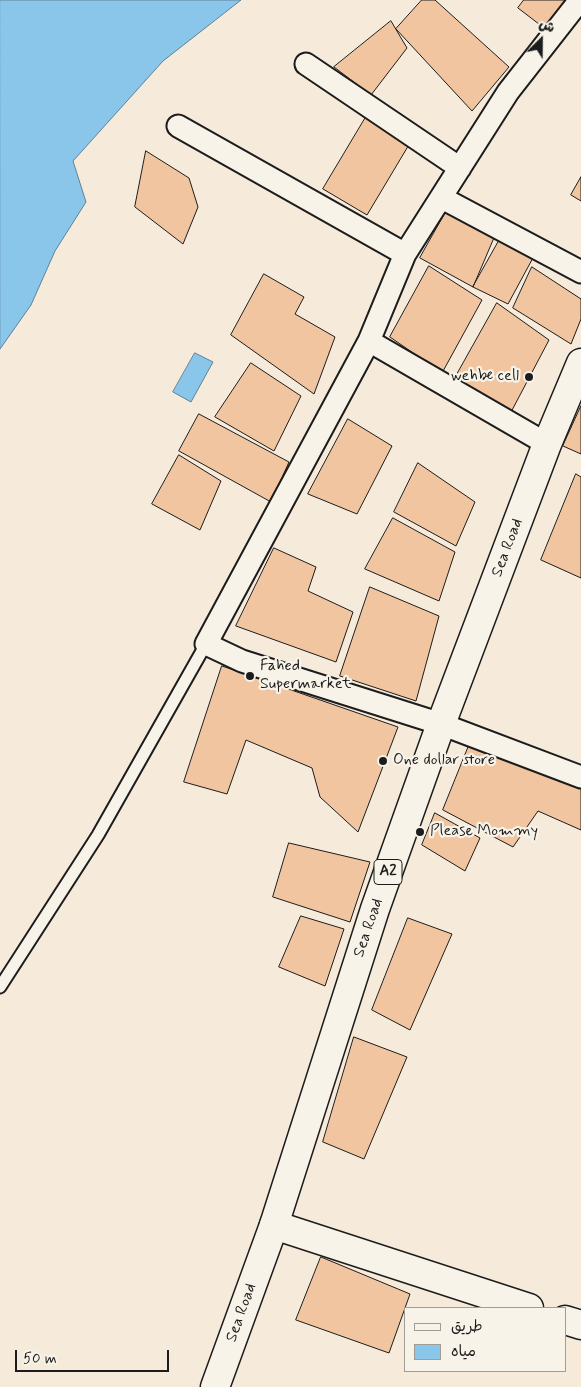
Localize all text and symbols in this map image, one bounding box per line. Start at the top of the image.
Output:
north arrow [516,15,566,65]
text: ش [536,15,557,37]
place label: wehbe cell [450,367,519,387]
marker: wehbe cell [523,371,535,383]
street label: Sea Road [488,516,528,580]
place label: Fahed Supermarket [260,657,351,695]
marker: Fahed Supermarket [244,670,256,682]
place label: One dollar store [393,751,495,771]
marker: One dollar store [377,755,389,767]
place label: Please Mommy [430,822,538,842]
marker: Please Mommy [414,826,426,838]
road number: A2 [374,860,402,884]
street label: Sea Road [350,896,388,960]
street label: Sea Road [223,1281,261,1345]
legend [404,1307,566,1372]
text: طريق [451,1317,483,1337]
scale bar [18,1340,171,1372]
text: مياه [451,1342,476,1362]
text: 50 m [23,1349,57,1369]

